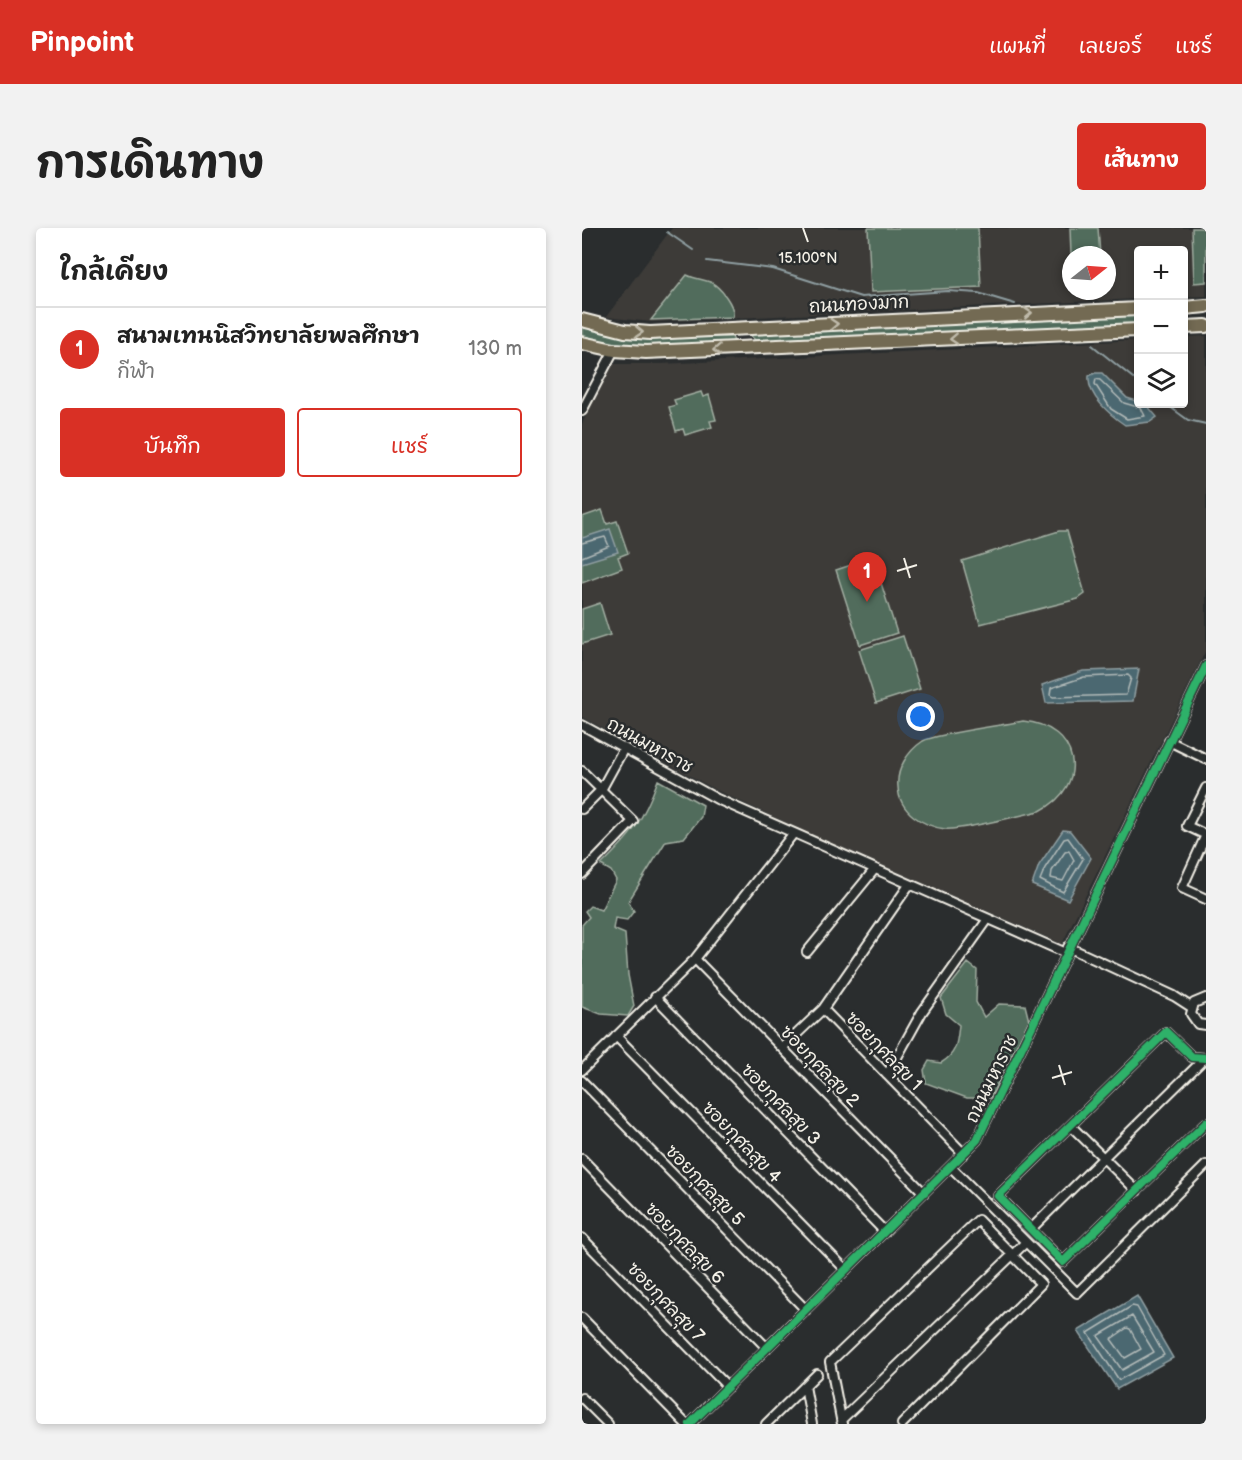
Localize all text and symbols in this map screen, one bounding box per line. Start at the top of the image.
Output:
text: Pinpoint [30,26,134,59]
text: แผนที่ [989,34,1046,59]
text: เลเยอร์ [1079,34,1142,59]
text: แชร์ [1175,34,1212,59]
button: เส้นทาง [1077,123,1206,190]
text: การเดินทาง [36,139,264,190]
north arrow [1062,246,1116,300]
map controls [1134,246,1188,408]
button: + [1134,246,1188,300]
text: 15.100°N [779,249,837,268]
text: ใกล้เคียง [60,257,168,288]
street label: ถนนทองมาก [808,291,910,318]
button: − [1134,300,1188,354]
one-way arrow [1024,306,1033,319]
one-way arrow [829,317,838,330]
text: สนามเทนนิสวิทยาลัยพลศึกษา [117,323,419,350]
one-way arrow [635,325,644,338]
one-way arrow [950,332,959,345]
text: 1 [75,337,84,361]
text: 130 m [468,337,522,361]
one-way arrow [713,343,722,356]
button: layers [1134,354,1188,408]
text: กีฬา [117,360,155,384]
button: บันทึก [60,408,285,477]
button: แชร์ [297,408,522,477]
pin: 1 [848,552,886,602]
your location [906,702,935,731]
street label: ถนนมหาราช [603,713,696,778]
street label: ซอยกุศลสุข 1 [839,1008,926,1097]
street label: ซอยกุศลสุข 2 [774,1021,864,1114]
street label: ถนนมหาราช [961,1032,1022,1126]
street label: ซอยกุศลสุข 3 [734,1059,825,1152]
street label: ซอยกุศลสุข 4 [695,1097,786,1189]
street label: ซอยกุศลสุข 5 [659,1141,748,1232]
street label: ซอยกุศลสุข 6 [638,1198,729,1290]
street label: ซอยกุศลสุข 7 [620,1258,709,1349]

